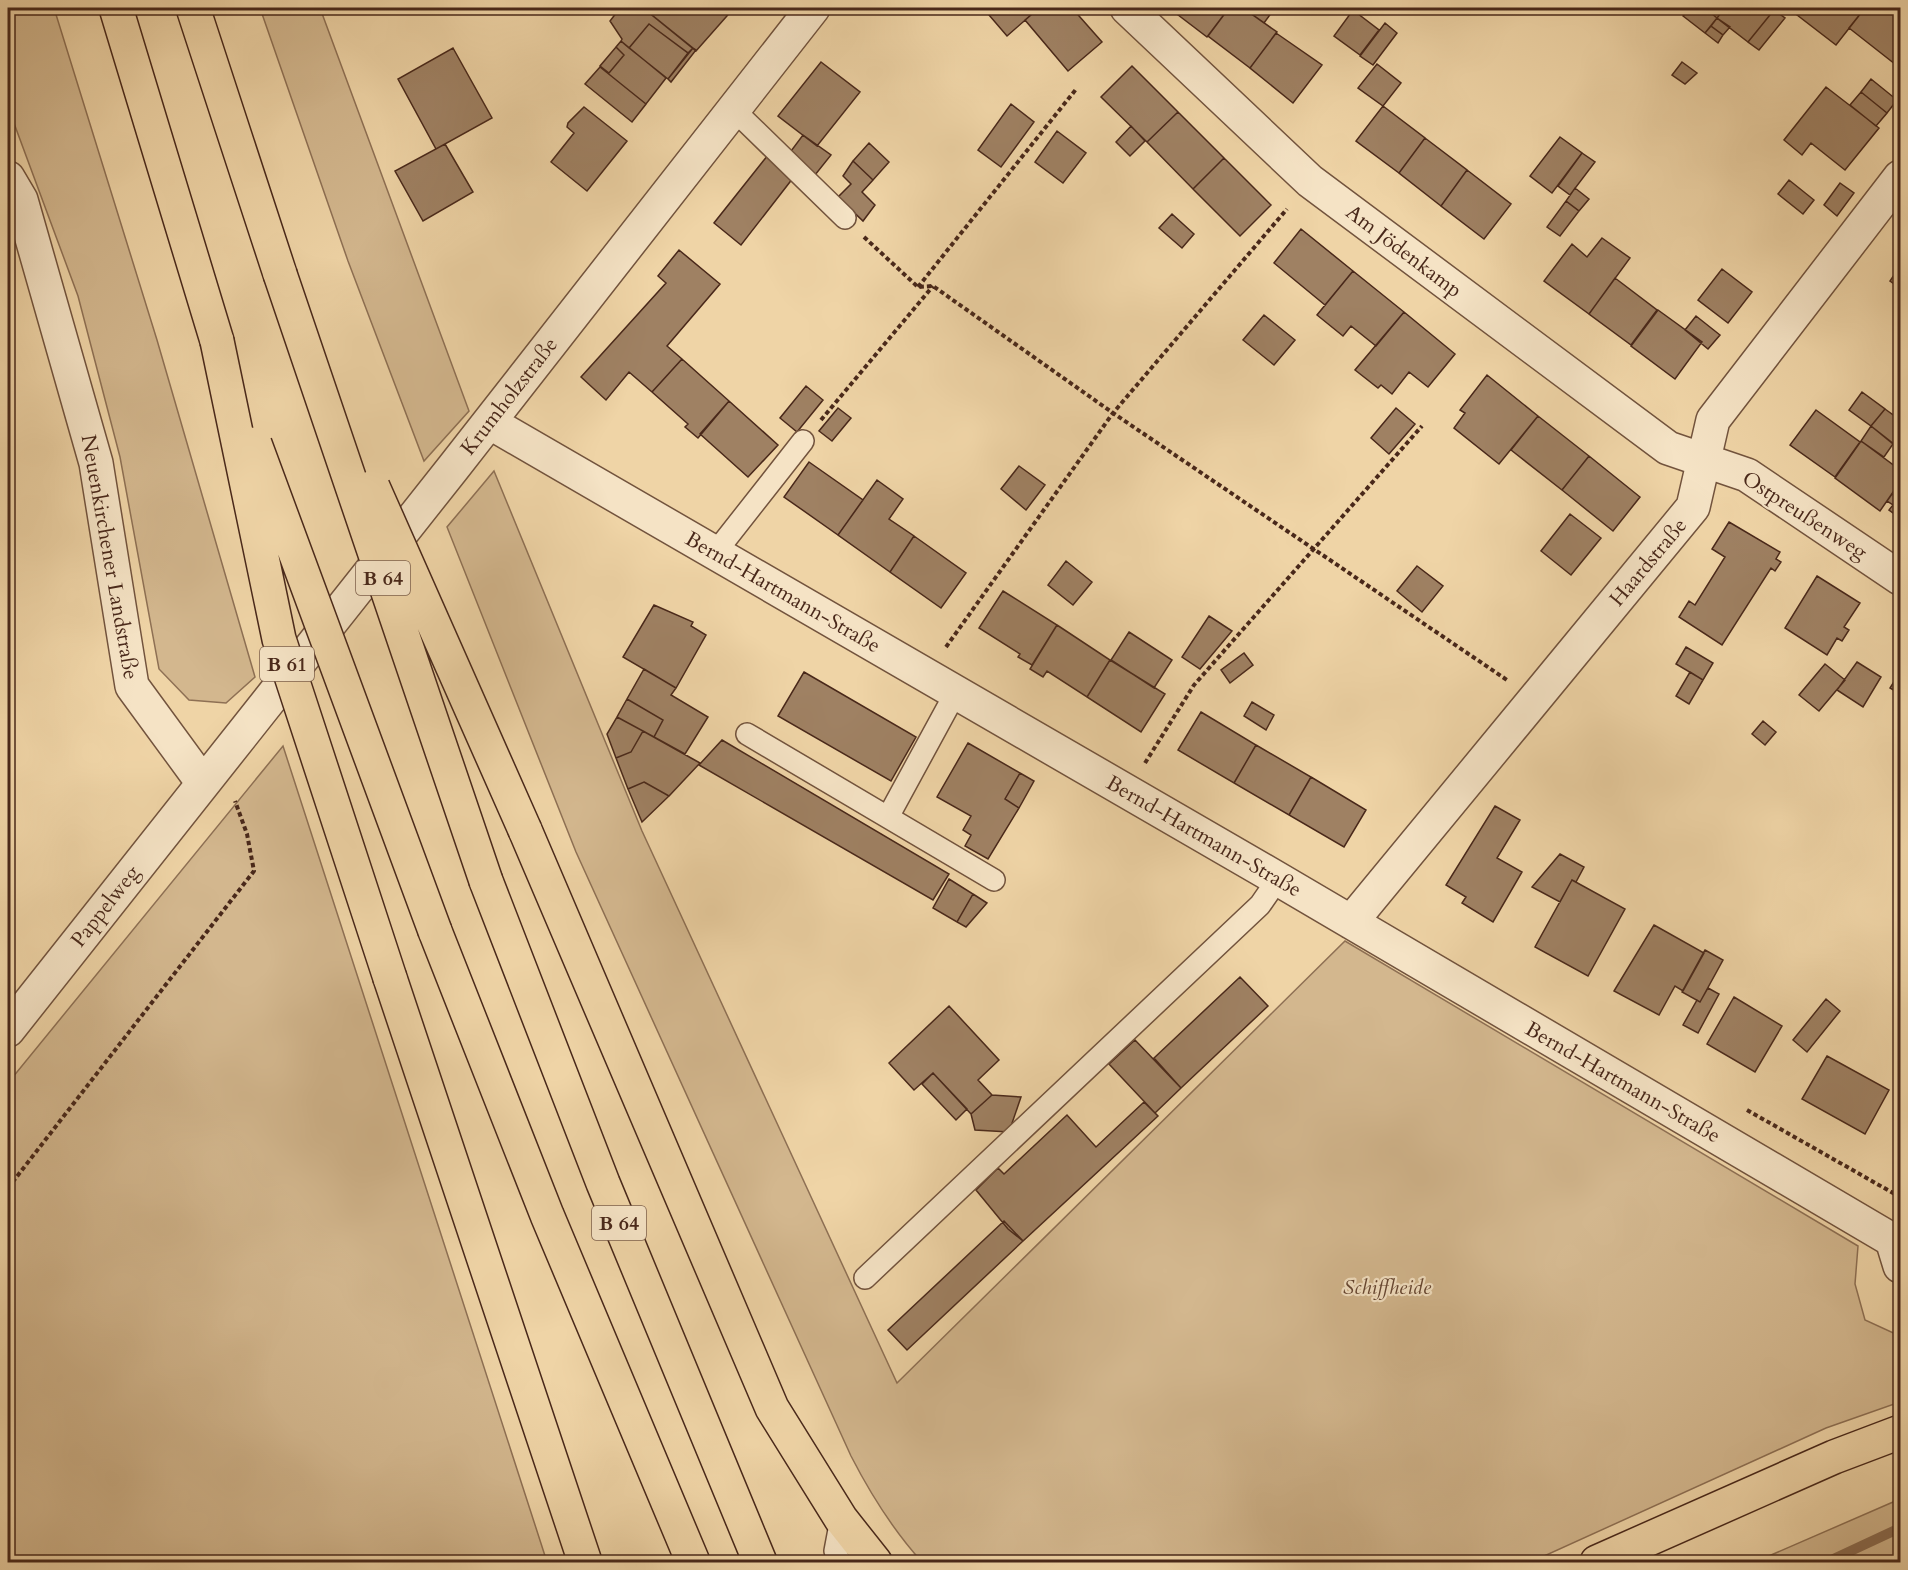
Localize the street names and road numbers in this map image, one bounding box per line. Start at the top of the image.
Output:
street label: Am Jödenkamp [1340,198,1468,305]
street label: Krumholzstraße [454,331,565,461]
street label: Neuenkirchener Landstraße [74,432,145,682]
street label: Ostpreußenweg [1737,464,1873,567]
street label: Haardstraße [1603,512,1694,613]
street label: Bernd-Hartmann-Straße [680,525,886,660]
road number: B 64 [356,561,410,595]
road number: B 61 [260,647,314,681]
street label: Bernd-Hartmann-Straße [1101,769,1307,904]
street label: Pappelweg [64,859,147,953]
street label: Bernd-Hartmann-Straße [1520,1015,1726,1150]
road number: B 64 [592,1206,646,1240]

